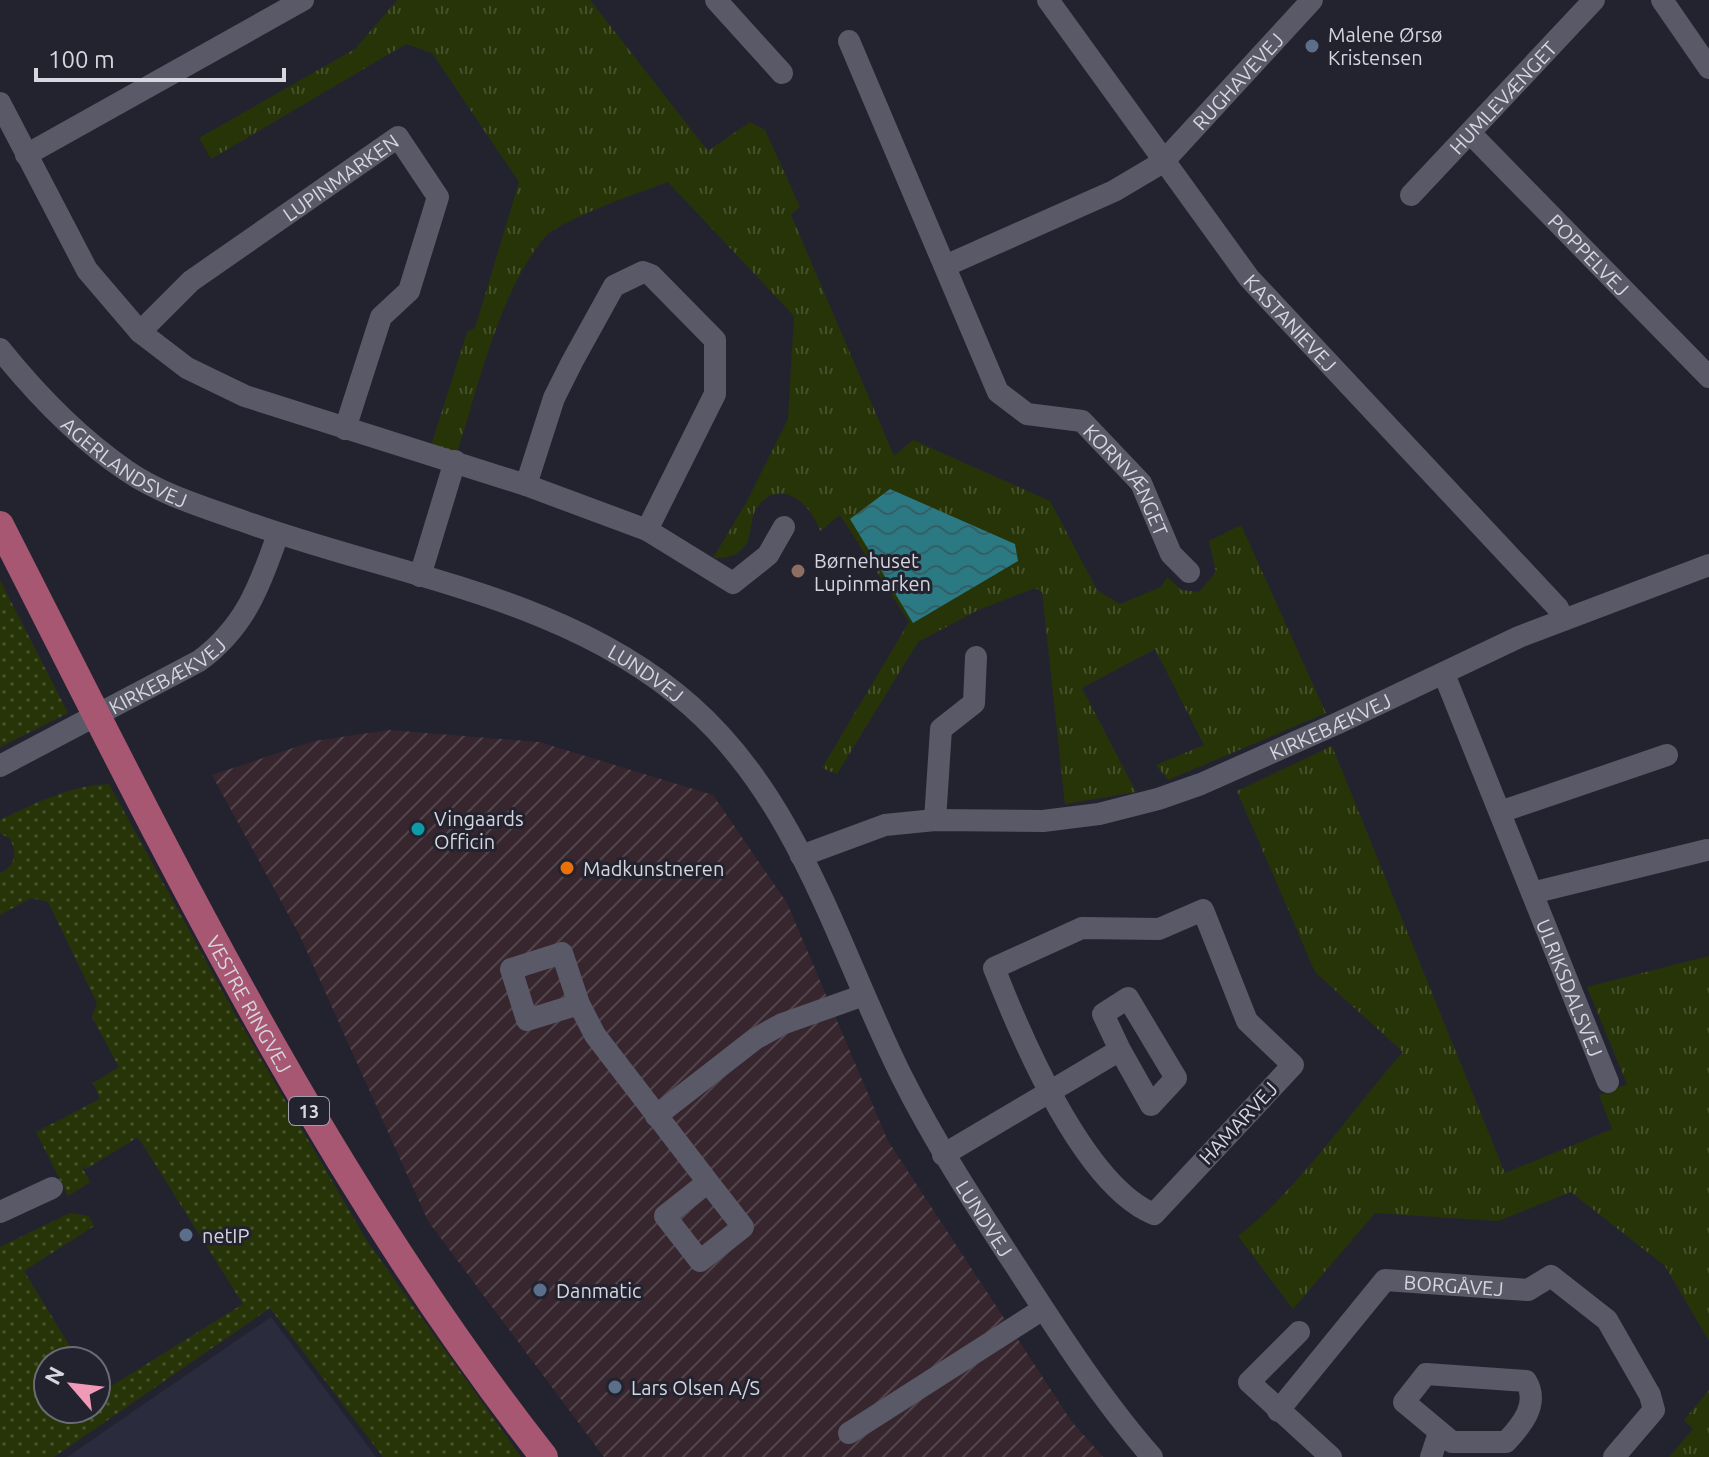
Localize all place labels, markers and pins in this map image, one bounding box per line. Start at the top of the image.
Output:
place label: Malene Ørsø Kristensen [1328,23,1442,69]
marker: Malene Ørsø Kristensen [1303,37,1321,55]
place label: Børnehuset Lupinmarken [814,549,931,595]
marker: Børnehuset Lupinmarken [789,562,807,580]
place label: Vingaards Officin [434,807,524,853]
marker: Vingaards Officin [409,820,427,838]
place label: Madkunstneren [583,857,724,880]
marker: Madkunstneren [558,859,576,877]
place label: netIP [202,1224,249,1247]
marker: netIP [177,1226,195,1244]
place label: Danmatic [556,1279,641,1302]
marker: Danmatic [531,1281,549,1299]
place label: Lars Olsen A/S [631,1376,760,1399]
marker: Lars Olsen A/S [606,1378,624,1396]

